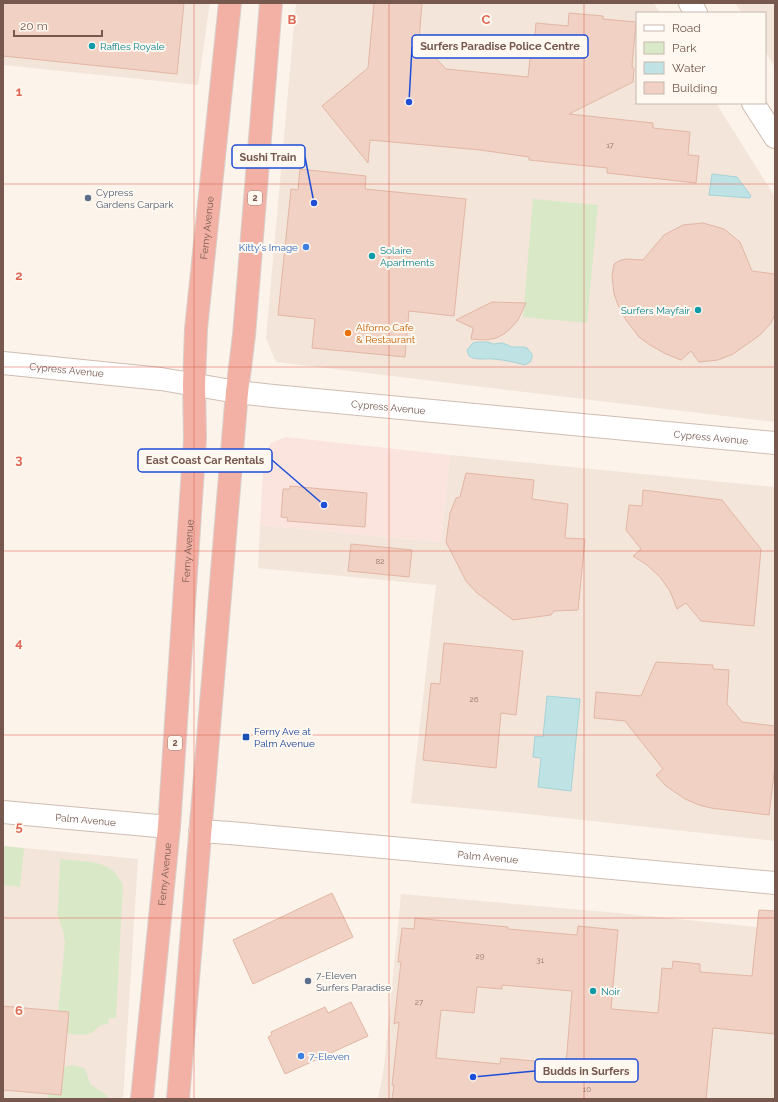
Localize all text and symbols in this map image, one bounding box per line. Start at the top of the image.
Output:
scale bar [14,12,102,38]
text: B [288,12,297,27]
text: C [482,12,491,27]
legend [636,12,766,104]
text: 20 m [20,19,48,33]
text: Road [672,21,701,35]
callout: Surfers Paradise Police Centre [412,35,588,58]
text: Surfers Paradise Police Centre [420,40,580,53]
marker: Raffles Royale [87,41,97,51]
place label: Raffles Royale [100,41,165,52]
text: Park [672,41,697,55]
text: Water [672,61,706,75]
text: Building [672,81,718,95]
text: 1 [16,84,23,99]
house number: 17 [606,140,615,150]
callout: Sushi Train [232,145,305,168]
text: Sushi Train [240,151,297,164]
place label: Cypress Gardens Carpark [96,187,174,210]
road number: 2 [248,191,262,205]
marker: Cypress Gardens Carpark [83,193,93,203]
street label: Ferny Avenue [198,196,215,260]
place label: Kitty's Image [239,242,298,253]
marker: Kitty's Image [301,242,311,252]
place label: Solaire Apartments [380,245,434,268]
marker: Solaire Apartments [367,251,377,261]
text: 2 [15,268,23,283]
place label: Surfers Mayfair [621,305,690,316]
marker: Surfers Mayfair [693,305,703,315]
place label: Alforno Cafe & Restaurant [356,322,416,345]
marker: Alforno Cafe & Restaurant [343,328,353,338]
street label: Cypress Avenue [29,360,105,379]
street label: Cypress Avenue [351,398,426,416]
street label: Cypress Avenue [673,428,749,446]
callout: East Coast Car Rentals [138,449,272,472]
text: 3 [15,452,23,467]
text: East Coast Car Rentals [146,454,265,467]
street label: Ferny Avenue [180,519,195,583]
house number: 82 [376,556,384,566]
text: 4 [15,635,23,650]
house number: 26 [470,694,479,704]
place label: Ferny Ave at Palm Avenue [254,726,315,749]
marker: Ferny Ave at Palm Avenue [241,732,251,742]
road number: 2 [168,736,182,750]
street label: Palm Avenue [55,811,117,828]
text: 5 [15,819,23,834]
street label: Ferny Avenue [156,842,173,906]
street label: Palm Avenue [457,848,519,865]
house number: 29 [476,951,485,961]
house number: 31 [536,955,544,965]
place label: 7-Eleven Surfers Paradise [316,970,391,993]
marker: 7-Eleven Surfers Paradise [303,976,313,986]
marker: Noir [588,986,598,996]
place label: Noir [601,986,621,997]
house number: 27 [415,997,424,1007]
text: 6 [15,1003,23,1018]
marker: 7-Eleven [296,1051,306,1061]
place label: 7-Eleven [309,1051,350,1062]
callout: Budds in Surfers [535,1059,638,1082]
text: Budds in Surfers [543,1065,630,1078]
house number: 10 [583,1084,591,1094]

